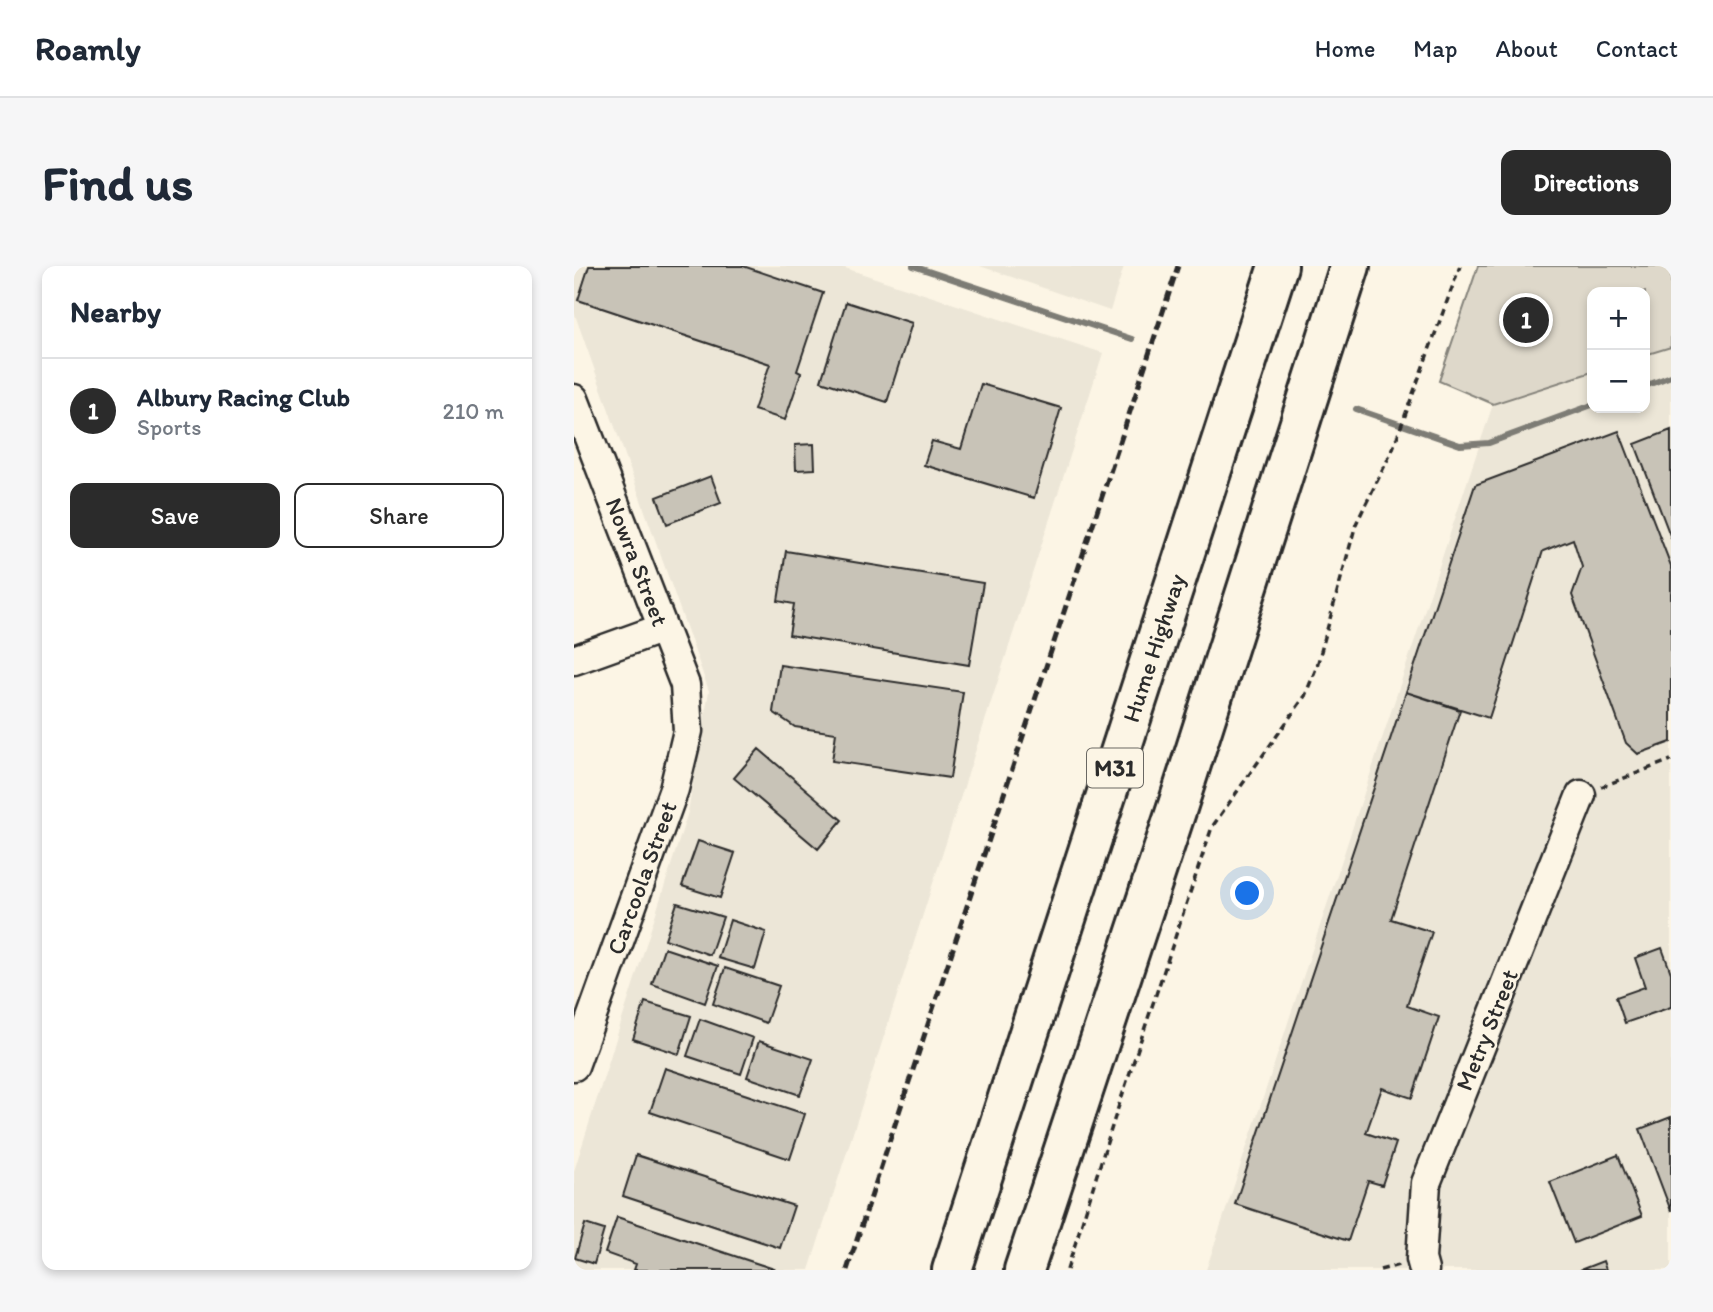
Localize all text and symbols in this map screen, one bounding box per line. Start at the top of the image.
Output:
text: Roamly [35,29,141,68]
text: Home [1315,34,1375,63]
text: Map [1413,34,1457,63]
text: About [1495,34,1558,63]
text: Contact [1596,34,1678,63]
button: Directions [1501,150,1671,215]
text: Find us [42,153,193,212]
map controls [1587,287,1650,413]
button: + [1587,287,1650,350]
text: Nearby [70,293,161,330]
pin: 1 [1503,294,1549,346]
button: − [1587,350,1650,413]
text: Albury Racing Club [137,381,350,413]
text: 1 [88,397,98,425]
text: 210 m [443,397,504,425]
text: Sports [137,413,201,441]
button: Save [70,483,280,548]
button: Share [294,483,504,548]
street label: Nowra Street [600,494,675,630]
street label: Hume Highway [1116,570,1191,726]
road number: M31 [1087,748,1143,788]
street label: Carcoola Street [600,797,683,958]
your location [1230,876,1264,910]
street label: Metry Street [1449,965,1524,1095]

